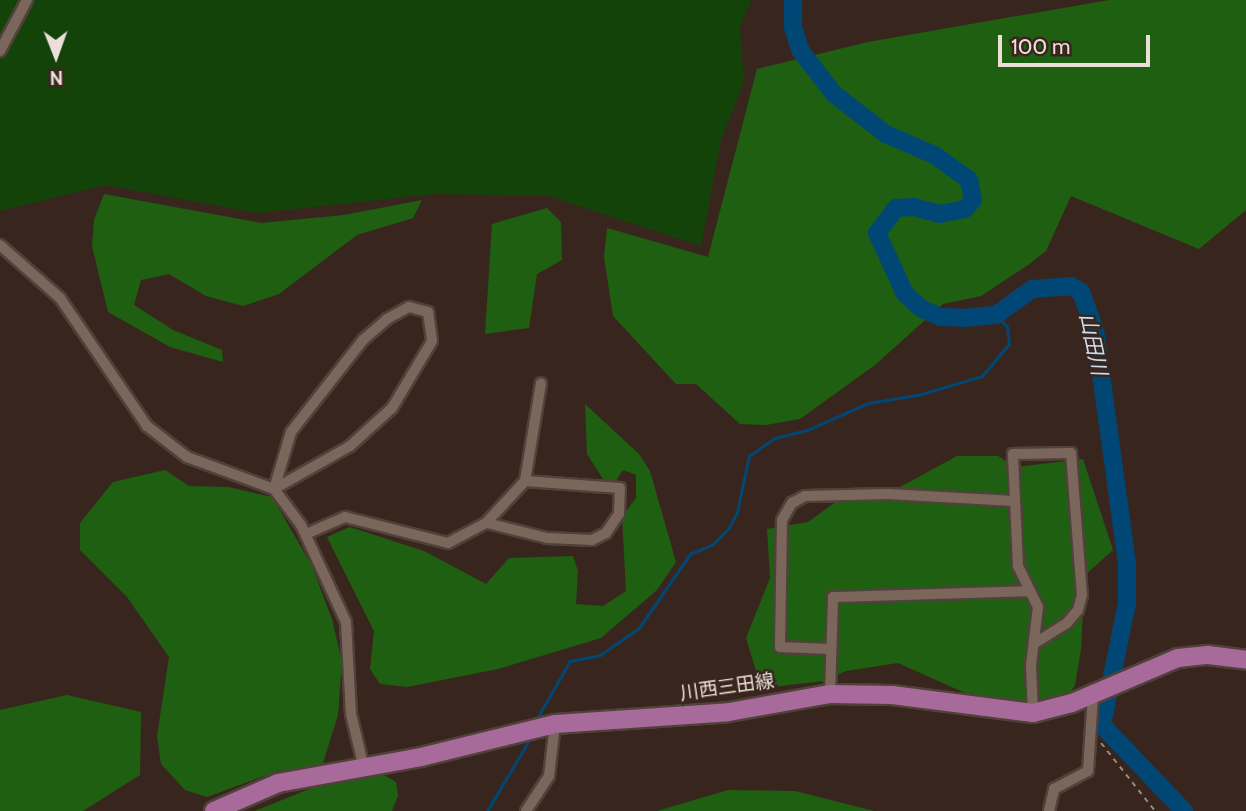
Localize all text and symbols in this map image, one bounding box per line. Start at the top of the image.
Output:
north arrow [21,21,91,91]
scale bar [1001,21,1153,65]
text: 100 m [1011,34,1070,59]
text: N [49,66,63,89]
water label: 山田川 [1074,311,1112,377]
street label: 川西三田線 [678,669,776,705]

